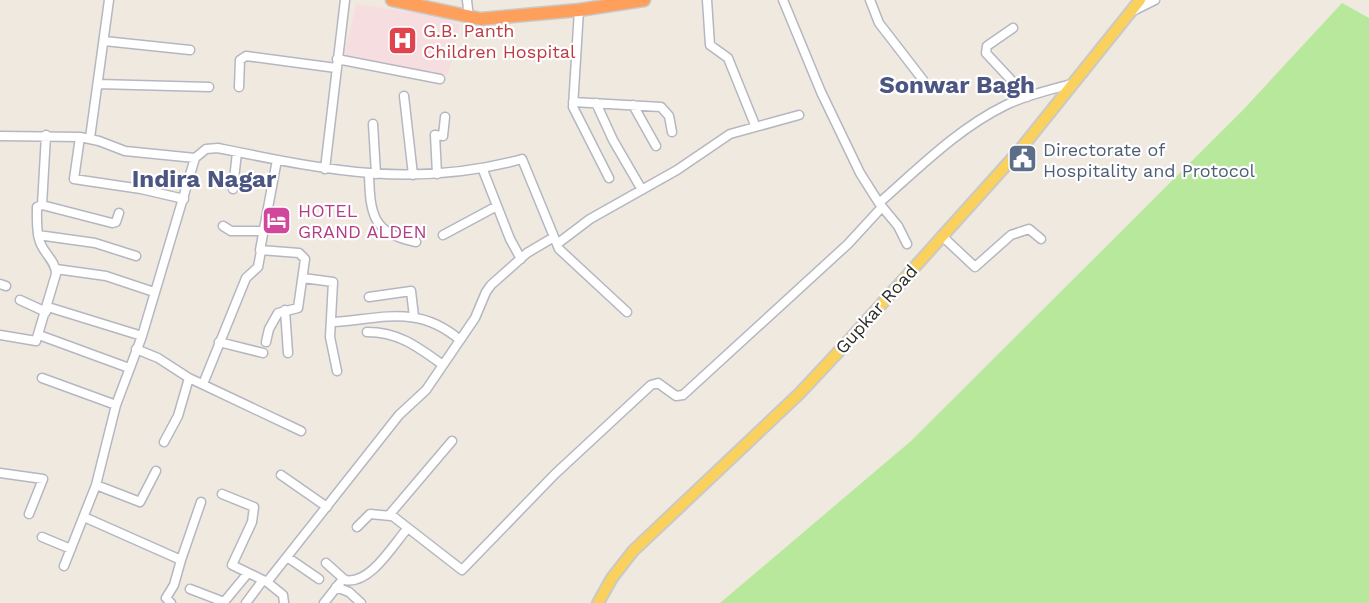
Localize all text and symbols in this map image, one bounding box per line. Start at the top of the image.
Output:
place label: G.B. Panth Children Hospital [423,20,576,62]
hospital icon: G.B. Panth Children Hospital [386,24,418,56]
district label: Sonwar Bagh [879,71,1035,99]
place label: Directorate of Hospitality and Protocol [1043,139,1256,181]
public building icon: Directorate of Hospitality and Protocol [1006,143,1038,175]
district label: Indira Nagar [132,165,277,193]
place label: HOTEL GRAND ALDEN [298,200,427,242]
hotel icon: HOTEL GRAND ALDEN [261,204,293,236]
street label: Gupkar Road [831,260,921,358]

